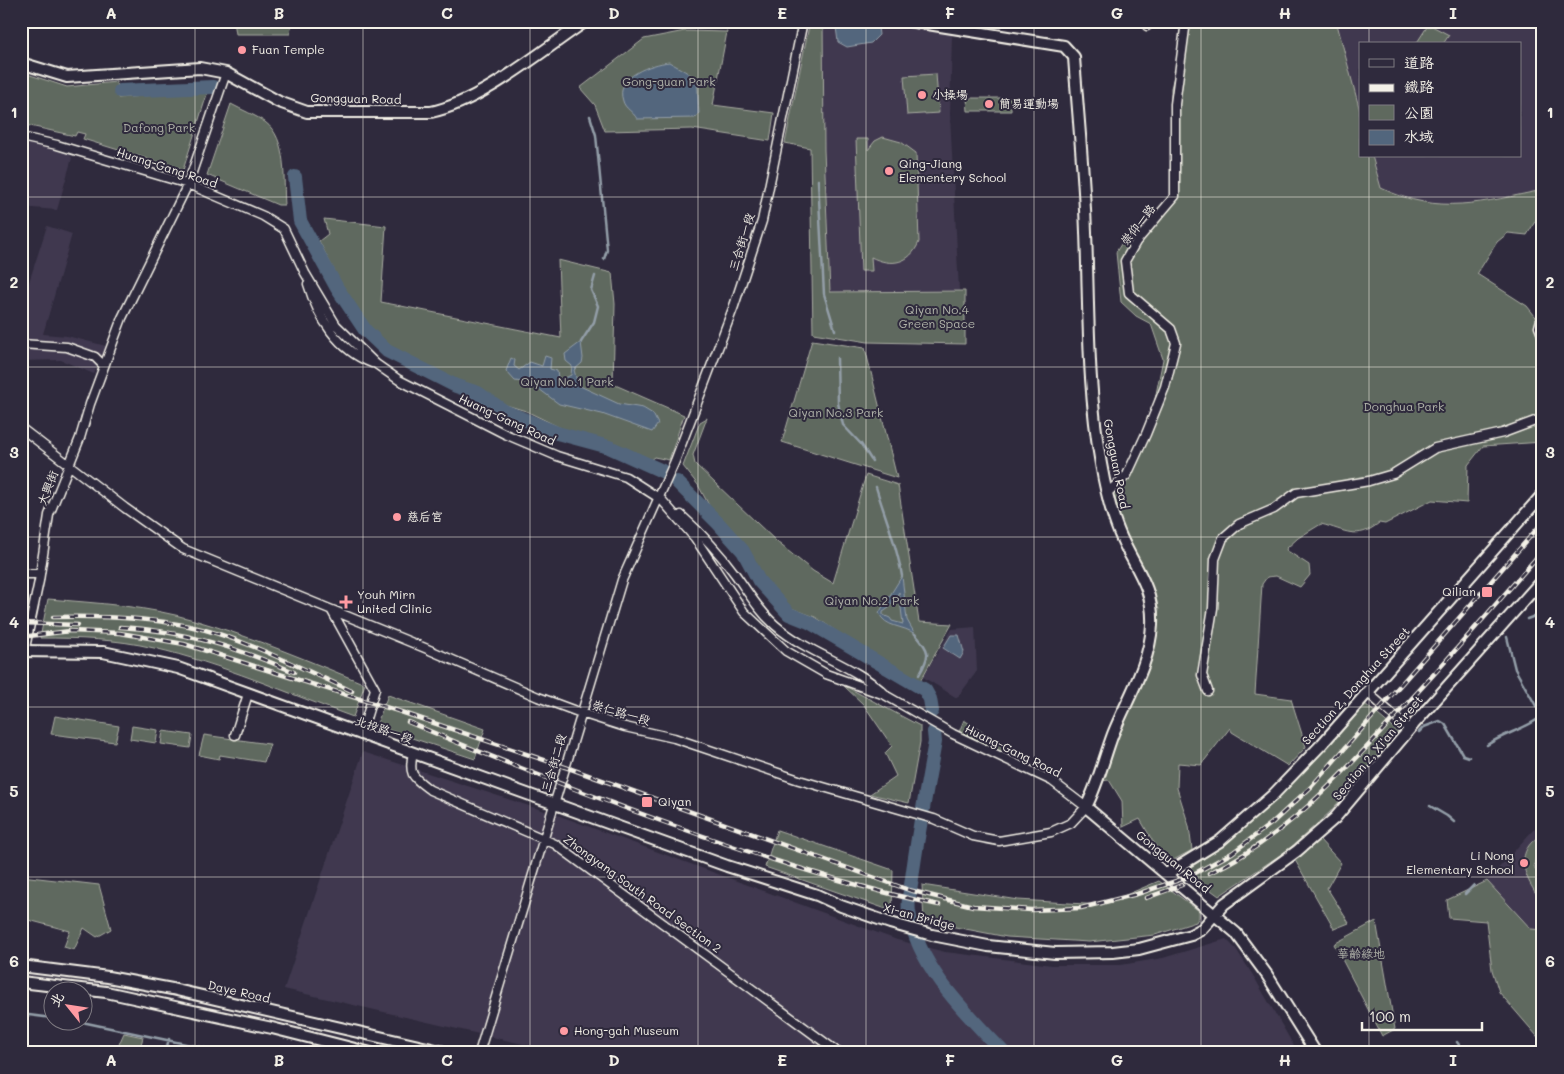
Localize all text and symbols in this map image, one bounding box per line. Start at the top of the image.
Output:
text: A [105,2,117,23]
text: B [274,2,284,23]
text: C [441,2,453,23]
text: D [608,2,620,23]
text: E [777,2,787,23]
text: F [945,2,955,23]
text: G [1111,2,1123,23]
text: H [1279,2,1291,23]
text: I [1449,2,1457,23]
place label: Fuan Temple [252,41,325,57]
legend [1359,42,1522,158]
marker: Fuan Temple [236,44,248,56]
text: 道路 [1404,52,1434,72]
park label: Gong-guan Park [622,73,716,89]
text: 鐵路 [1404,76,1434,96]
place label: 小操場 [932,86,968,102]
street label: Gongguan Road [310,89,402,107]
marker: 小操場 [916,89,928,101]
place label: 簡易運動場 [999,95,1059,111]
marker: 簡易運動場 [983,98,995,110]
text: 1 [10,101,18,122]
text: 1 [1546,101,1554,122]
text: 公園 [1404,102,1434,122]
park label: Dafong Park [123,119,195,135]
text: 水域 [1404,126,1434,146]
street label: Huang-Gang Road [115,143,220,191]
place label: Qing-Jiang Elementery School [899,155,1007,185]
marker: Qing-Jiang Elementery School [883,165,895,177]
street label: 崇仰一路 [1116,201,1158,248]
street label: 三合街一段 [725,211,757,273]
text: 2 [10,271,19,292]
text: 2 [1546,271,1555,292]
park label: Qiyan No.4 Green Space [899,301,975,331]
park label: Qiyan No.1 Park [520,373,614,389]
street label: Huang-Gang Road [456,390,559,449]
park label: Donghua Park [1364,398,1444,414]
park label: Qiyan No.3 Park [789,404,883,420]
street label: Gongguan Road [1100,418,1134,510]
text: 3 [9,441,19,462]
text: 3 [1545,441,1555,462]
street label: 大興街 [33,468,61,507]
place label: 慈后宮 [407,508,443,524]
marker: 慈后宮 [391,511,403,523]
place label: Qilian [1442,583,1476,599]
marker: Qilian [1480,585,1494,599]
place label: Youh Mirn United Clinic [357,586,432,616]
park label: Qiyan No.2 Park [825,592,919,608]
marker: Youh Mirn United Clinic [339,595,353,609]
text: 4 [9,611,19,632]
text: 4 [1545,611,1555,632]
street label: Section 2, Donghua Street [1298,623,1413,748]
street label: Section 2, Xi'an Street [1329,692,1426,803]
street label: 崇仁路一段 [590,696,652,728]
street label: 北投路一段 [353,712,415,746]
street label: Huang-Gang Road [963,720,1064,780]
street label: 三合街二段 [537,732,569,794]
text: 5 [9,780,19,801]
text: 5 [1545,780,1555,801]
place label: Qiyan [658,793,691,809]
marker: Qiyan [640,795,654,809]
street label: Gongguan Road [1133,826,1214,896]
street label: Zhongyang South Road Section 2 [561,830,725,956]
place label: Li Nong Elementary School [1406,847,1514,877]
marker: Li Nong Elementary School [1518,857,1530,869]
street label: Xi-an Bridge [882,899,957,933]
park label: 華齡綠地 [1337,945,1385,961]
text: 6 [9,950,19,971]
text: 6 [1545,950,1555,971]
street label: Daye Road [207,976,272,1006]
north arrow [42,982,92,1032]
text: 北 [45,988,68,1010]
scale bar [1362,999,1482,1031]
text: 100 m [1369,1006,1411,1026]
place label: Hong-gah Museum [574,1022,679,1038]
marker: Hong-gah Museum [558,1025,570,1037]
text: A [105,1049,117,1070]
text: B [274,1049,284,1070]
text: C [441,1049,453,1070]
text: D [608,1049,620,1070]
text: E [777,1049,787,1070]
text: F [945,1049,955,1070]
text: G [1111,1049,1123,1070]
text: H [1279,1049,1291,1070]
text: I [1449,1049,1457,1070]

